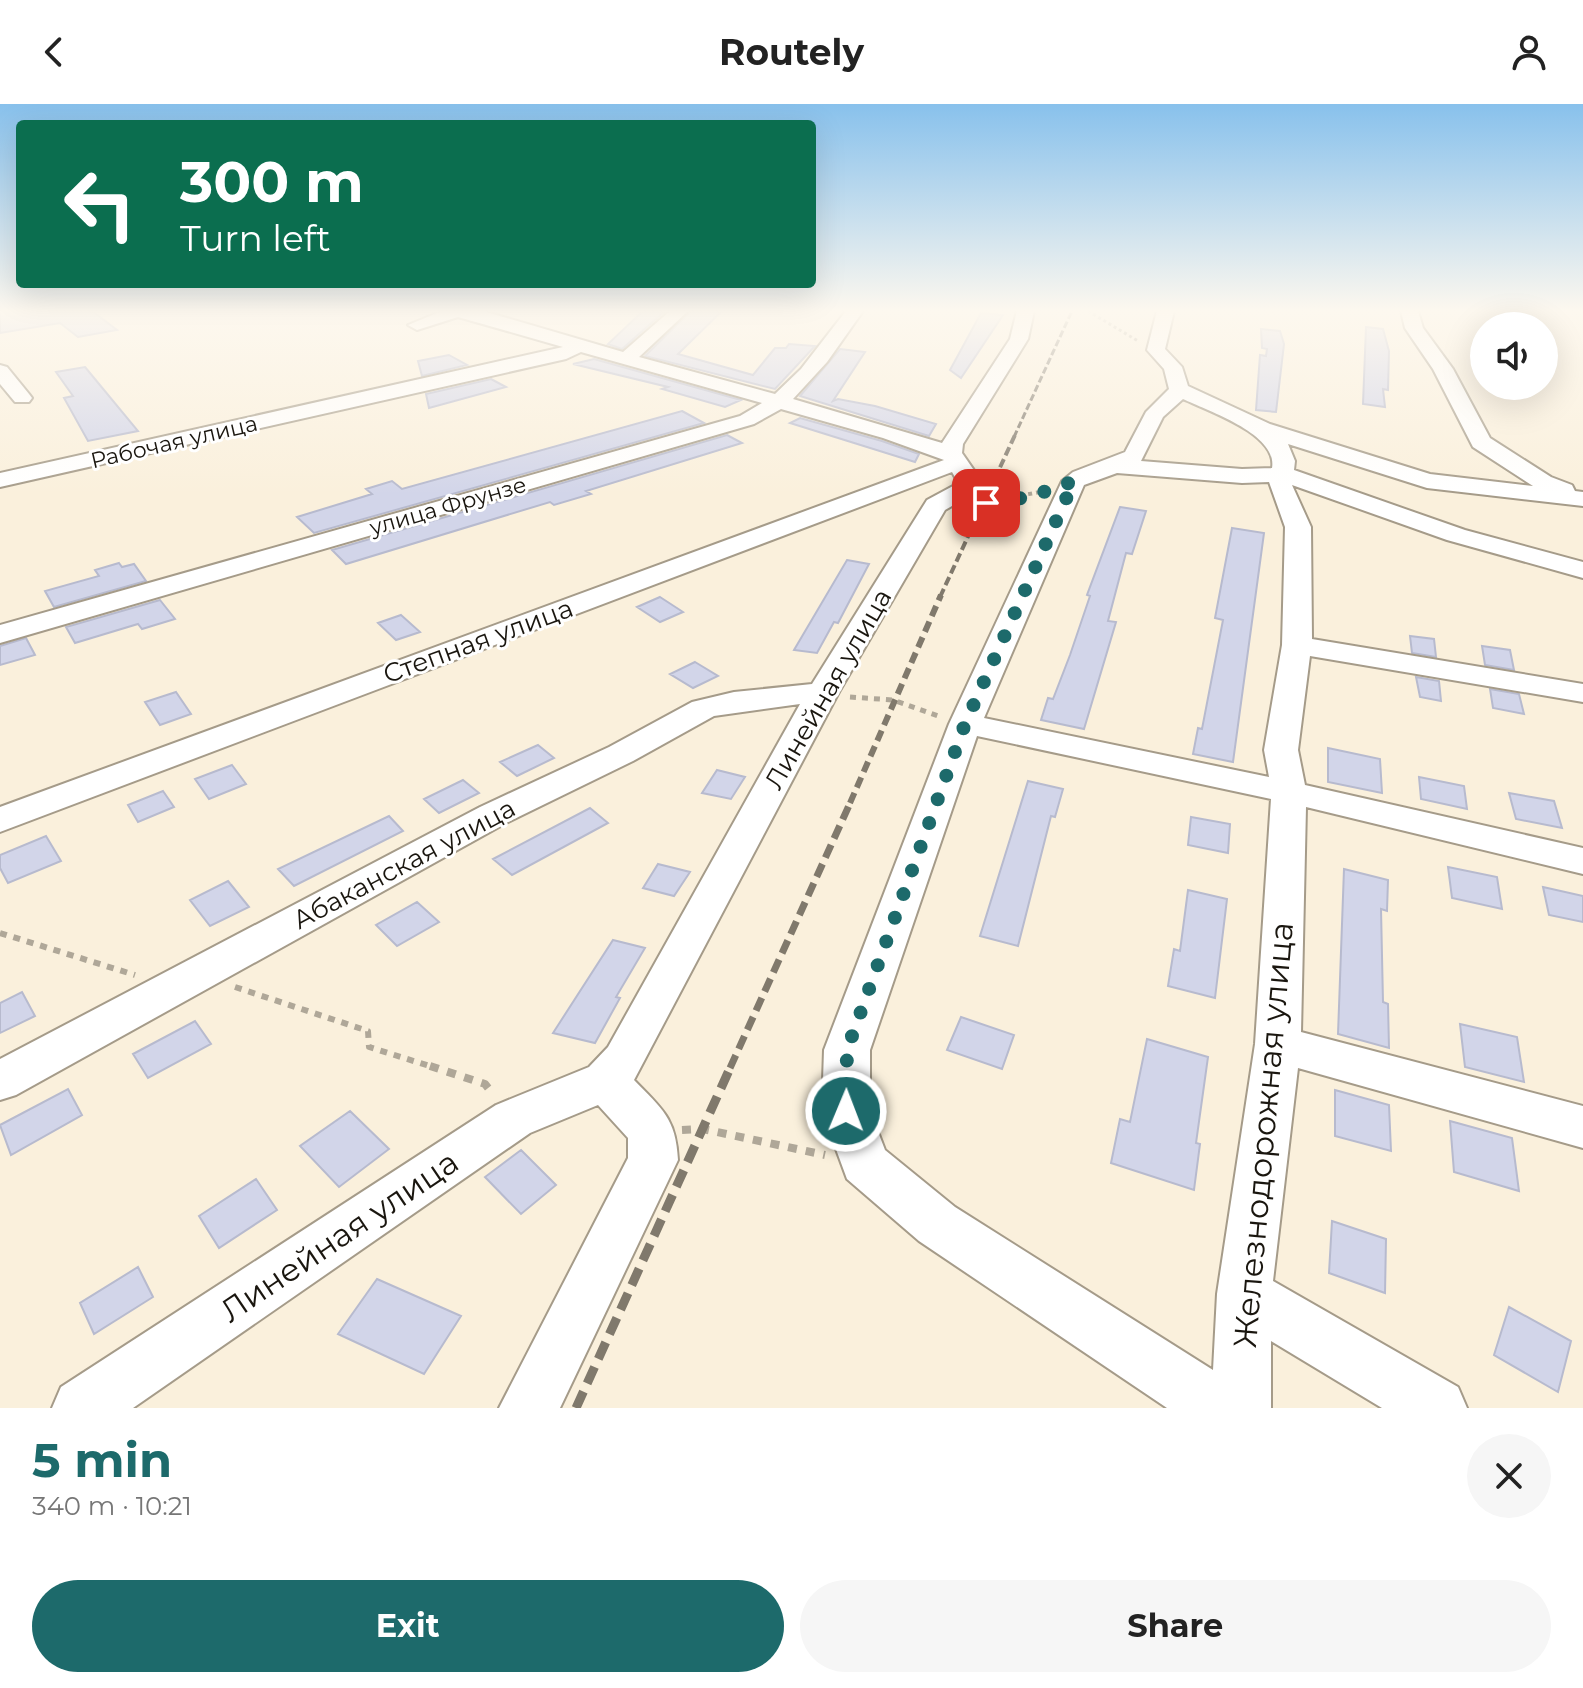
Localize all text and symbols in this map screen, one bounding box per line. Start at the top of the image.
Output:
icon: back [32,30,76,74]
text: Routely [719,30,864,74]
icon: person [1507,30,1551,74]
text: 300 m [180,148,364,216]
icon: left [48,152,152,256]
text: Turn left [180,216,331,260]
map controls [1470,312,1558,400]
button: sound [1470,312,1558,400]
street label: Рабочая улица [88,410,260,474]
pin [952,469,1020,537]
street label: улица Фрунзе [366,471,530,542]
icon: arrive [964,481,1008,525]
street label: Линейная улица [758,583,898,795]
street label: Степная улица [379,592,577,690]
street label: Абаканская улица [287,792,521,936]
street label: Железнодорожная улица [1225,921,1301,1349]
position arrow [804,1069,888,1153]
street label: Линейная улица [213,1142,465,1330]
text: 5 min [32,1431,172,1489]
button: close [1467,1434,1551,1518]
text: 340 m · 10:21 [32,1490,192,1522]
button: Exit [32,1580,784,1672]
button: Share [800,1580,1551,1672]

